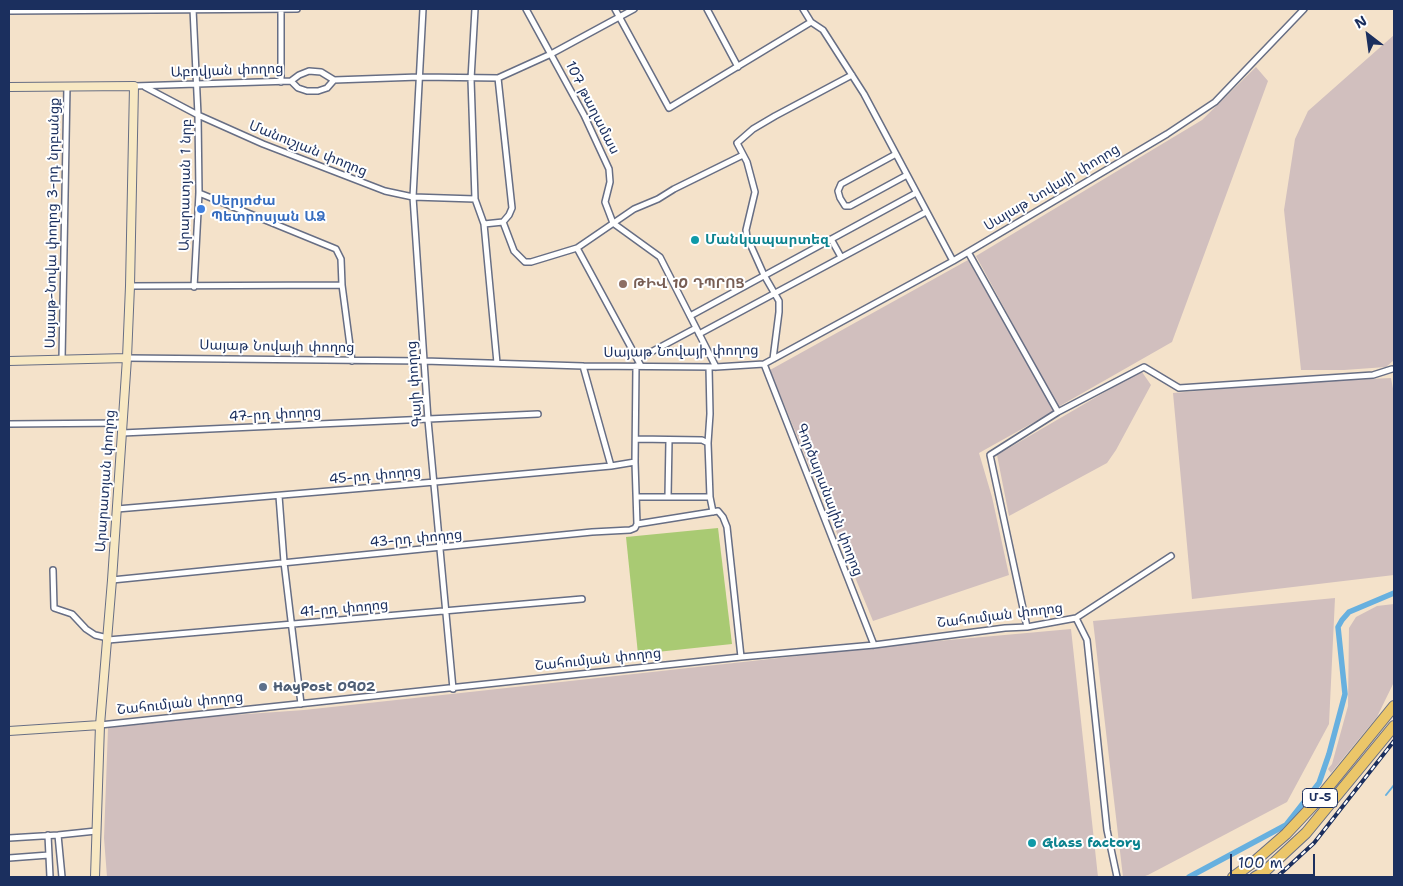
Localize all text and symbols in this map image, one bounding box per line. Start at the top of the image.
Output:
north arrow [1343,10,1393,60]
text: N [1351,11,1370,33]
street label: 107 թաղամաս [561,59,623,157]
street label: Աբովյան փողոց [170,61,284,81]
street label: Սայաթ-Նովա փողոց 3-րդ նրբանցք [42,97,64,349]
street label: Մանուշյան փողոց [246,118,370,180]
street label: Արարատյան 1 նրբ [176,119,196,251]
street label: Սայաթ Նովայի փողոց [981,141,1123,235]
place label: Սերյոժա Պետրոսյան ԱՁ [211,193,326,226]
marker: Սերյոժա Պետրոսյան ԱՁ [195,203,207,215]
place label: Մանկապարտեզ [705,232,829,248]
marker: Մանկապարտեզ [689,234,701,246]
place label: ԹԻՎ 10 ԴՊՐՈՑ [633,276,745,292]
marker: ԹԻՎ 10 ԴՊՐՈՑ [617,278,629,290]
street label: Սայաթ Նովայի փողոց [199,337,355,357]
street label: Գայի փողոց [404,340,426,428]
street label: Սայաթ Նովայի փողոց [603,342,759,362]
street label: 47-րդ փողոց [228,404,322,426]
street label: Արարատյան փողոց [93,409,119,553]
street label: Գործարանային փողոց [792,421,866,579]
street label: 45-րդ փողոց [328,464,422,488]
street label: 43-րդ փողոց [369,527,463,551]
street label: 41-րդ փողոց [299,597,389,621]
street label: Շահումյան փողոց [936,600,1064,632]
street label: Շահումյան փողոց [534,645,662,675]
place label: HayPost 0902 [273,679,376,695]
marker: HayPost 0902 [257,681,269,693]
street label: Շահումյան փողոց [116,689,244,719]
road number: Մ-5 [1302,788,1338,808]
place label: Glass factory [1042,835,1141,851]
marker: Glass factory [1026,837,1038,849]
scale bar [1233,844,1318,876]
text: 100 m [1238,853,1283,873]

